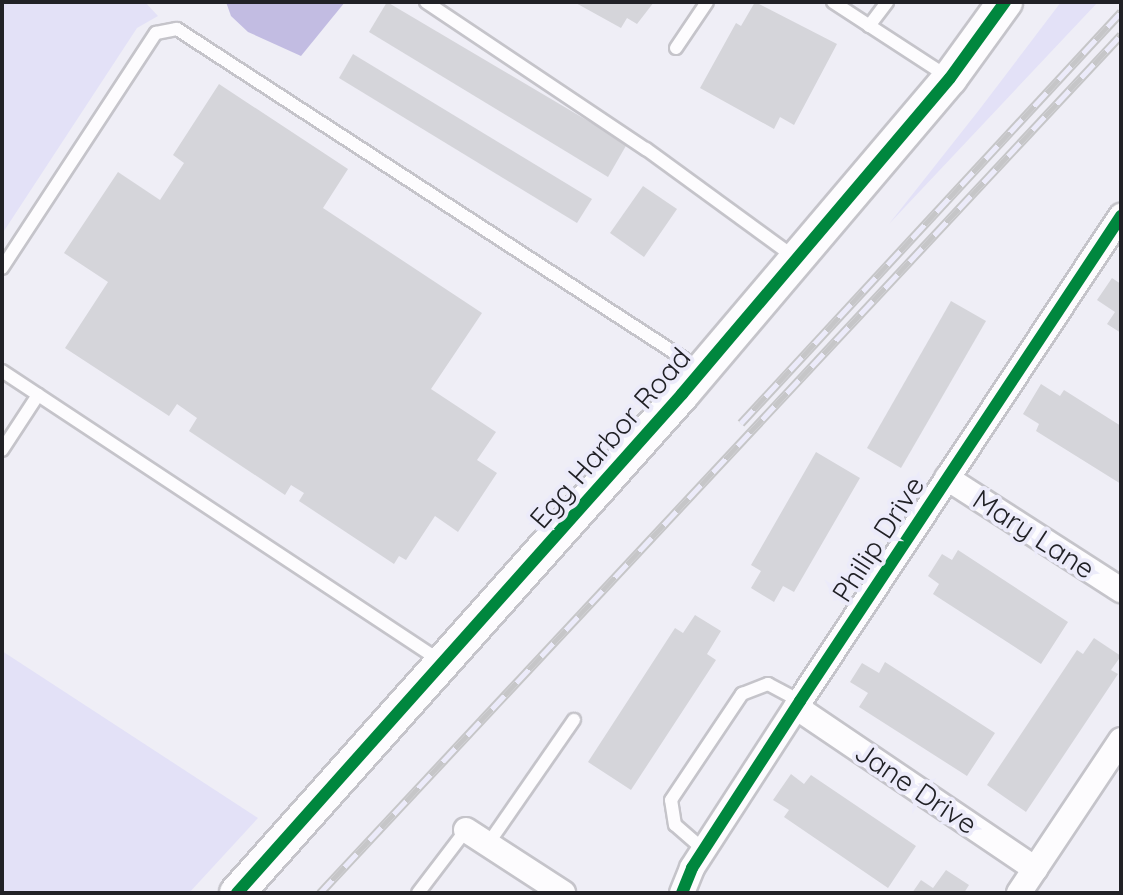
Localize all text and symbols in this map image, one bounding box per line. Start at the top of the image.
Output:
street label: Egg Harbor Road [523,341,697,535]
street label: Philip Drive [825,470,931,608]
street label: Mary Lane [967,482,1101,586]
street label: Jane Drive [849,735,983,841]

